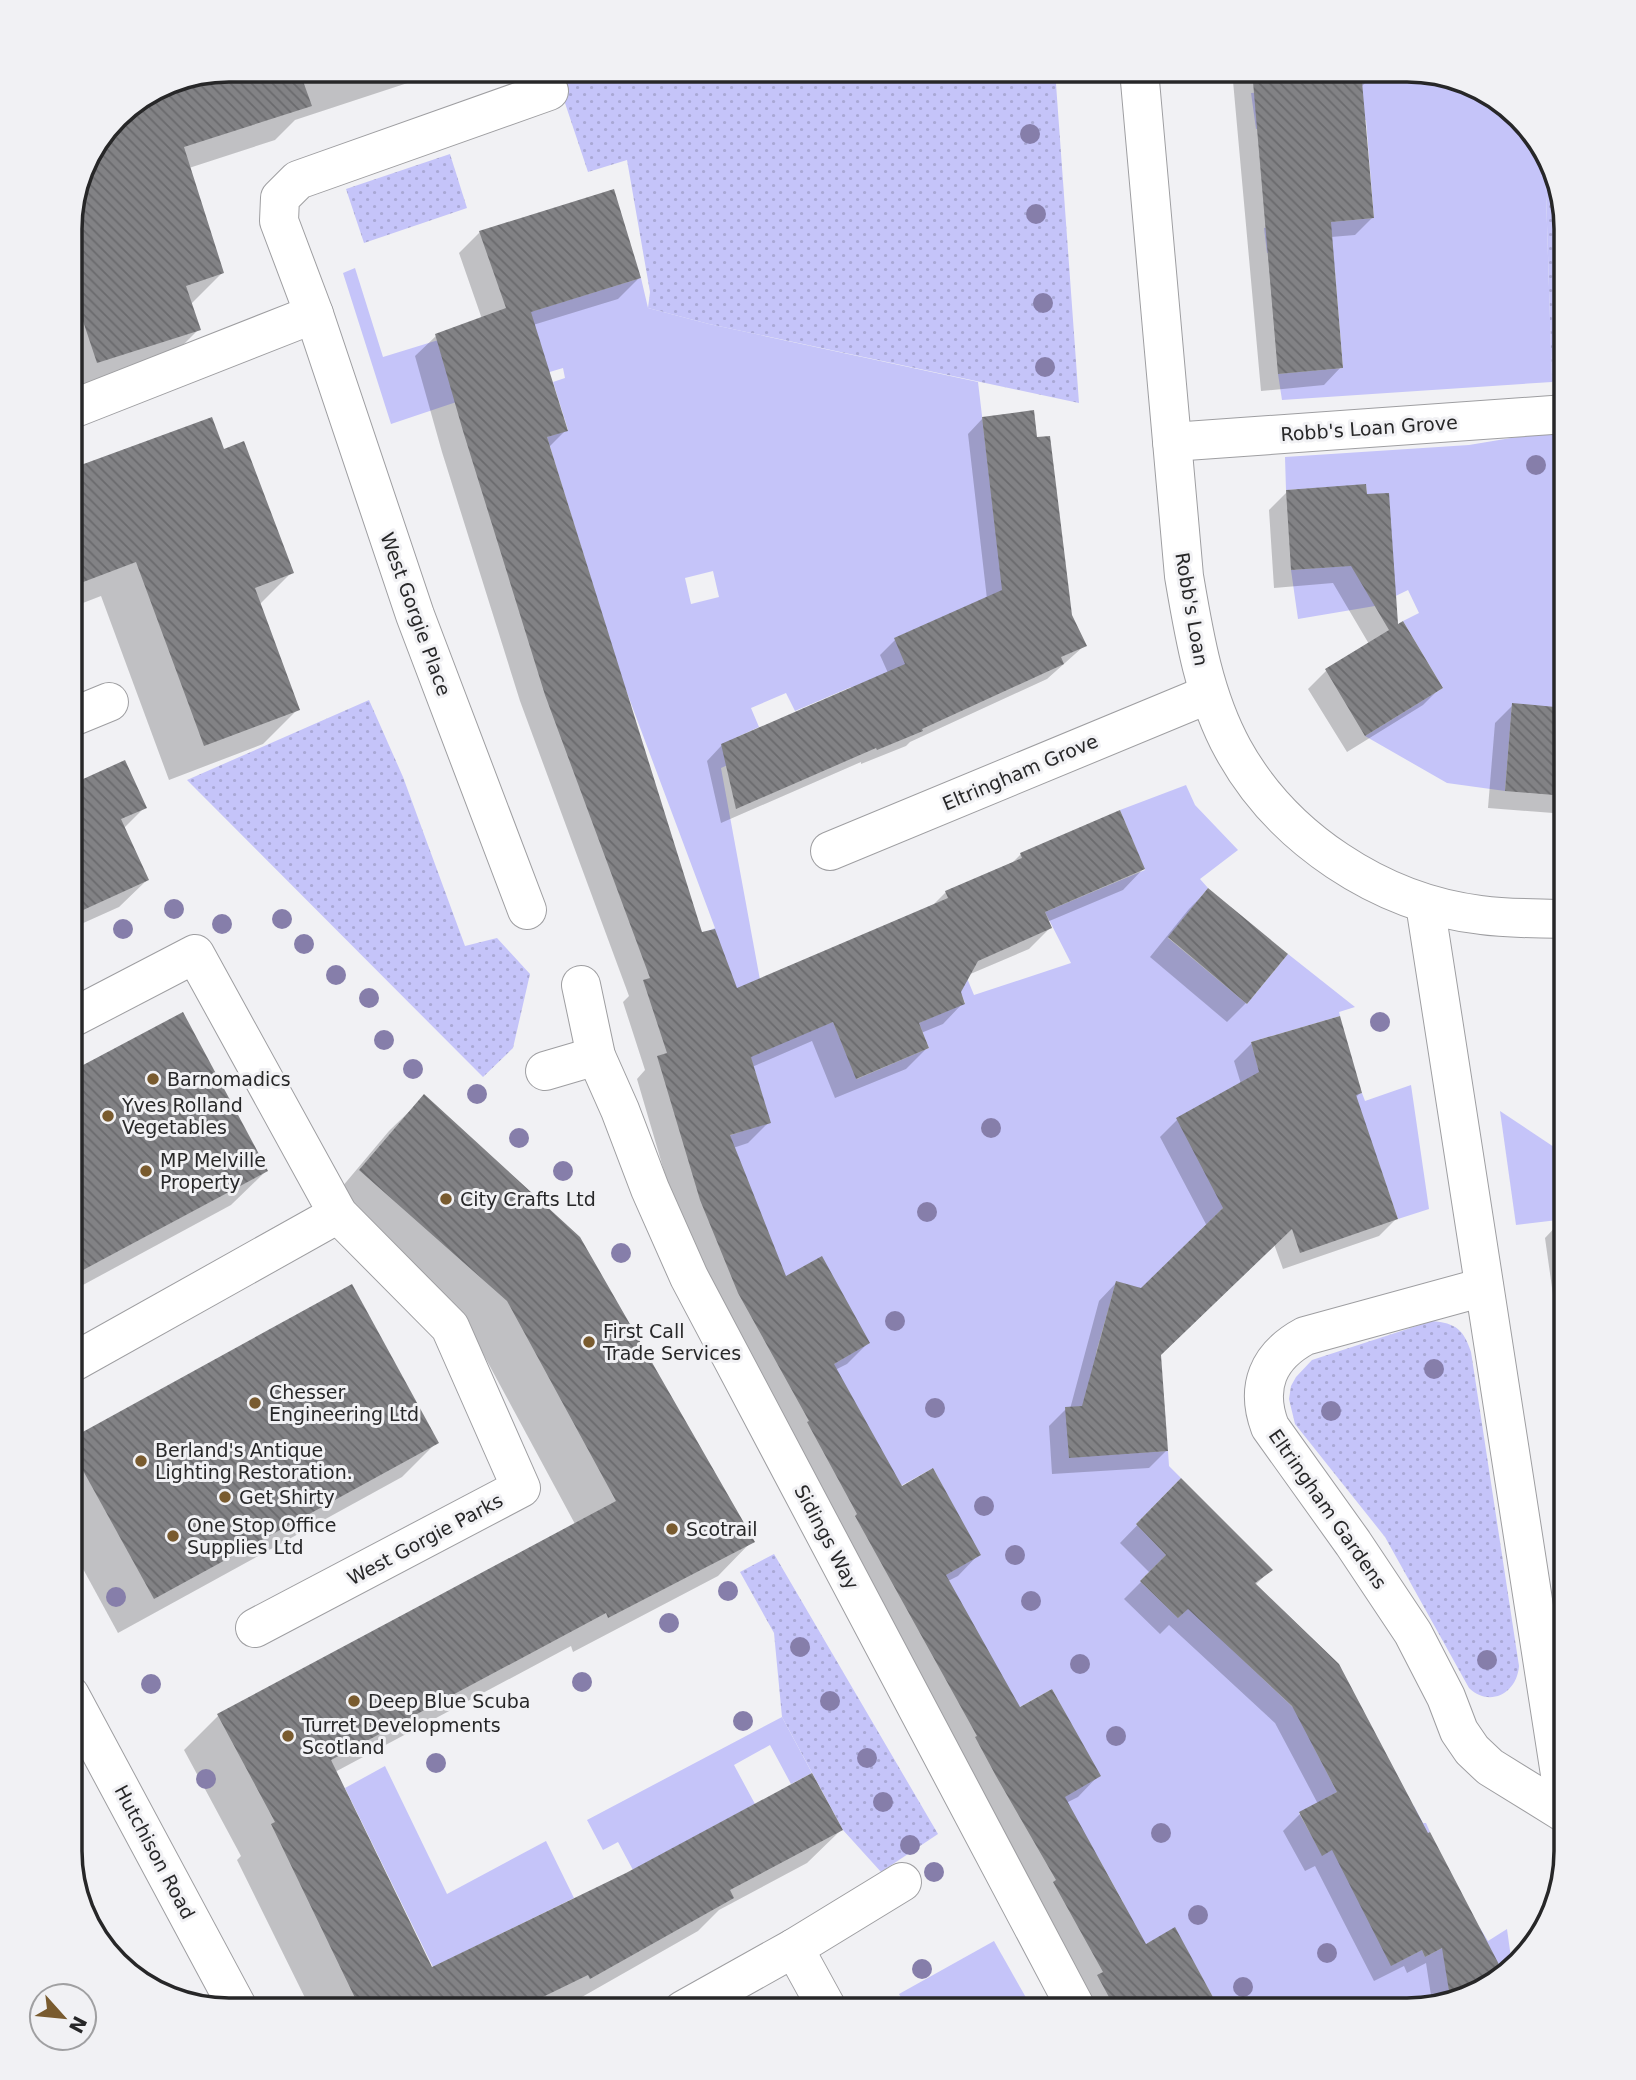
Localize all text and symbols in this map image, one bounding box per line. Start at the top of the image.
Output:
street label: Robb's Loan Grove [1280,411,1458,445]
street label: West Gorgie Place [376,529,456,699]
street label: Robb's Loan [1171,551,1213,667]
street label: Eltringham Grove [939,729,1101,815]
place label: Barnomadics [167,1068,291,1090]
marker: Barnomadics [145,1071,161,1087]
place label: Yves Rolland Vegetables [121,1094,243,1138]
marker: Yves Rolland Vegetables [100,1108,116,1124]
place label: MP Melville Property [160,1149,266,1193]
marker: MP Melville Property [138,1163,154,1179]
place label: City Crafts Ltd [460,1188,596,1210]
marker: City Crafts Ltd [438,1191,454,1207]
place label: First Call Trade Services [602,1320,741,1364]
marker: First Call Trade Services [581,1334,597,1350]
place label: Chesser Engineering Ltd [269,1381,419,1425]
marker: Chesser Engineering Ltd [247,1395,263,1411]
street label: Eltringham Gardens [1265,1425,1391,1593]
place label: Berland's Antique Lighting Restoration. [155,1439,353,1483]
marker: Berland's Antique Lighting Restoration. [133,1453,149,1469]
street label: Sidings Way [790,1481,864,1593]
place label: Get Shirty [239,1486,335,1508]
marker: Get Shirty [217,1489,233,1505]
street label: West Gorgie Parks [344,1489,506,1589]
place label: One Stop Office Supplies Ltd [187,1514,336,1558]
place label: Scotrail [686,1518,758,1540]
marker: Scotrail [664,1521,680,1537]
marker: One Stop Office Supplies Ltd [165,1528,181,1544]
place label: Deep Blue Scuba [368,1690,530,1712]
marker: Deep Blue Scuba [346,1693,362,1709]
place label: Turret Developments Scotland [301,1714,501,1758]
marker: Turret Developments Scotland [280,1728,296,1744]
street label: Hutchison Road [110,1781,200,1923]
north arrow [28,1982,98,2052]
text: N [65,2013,92,2037]

